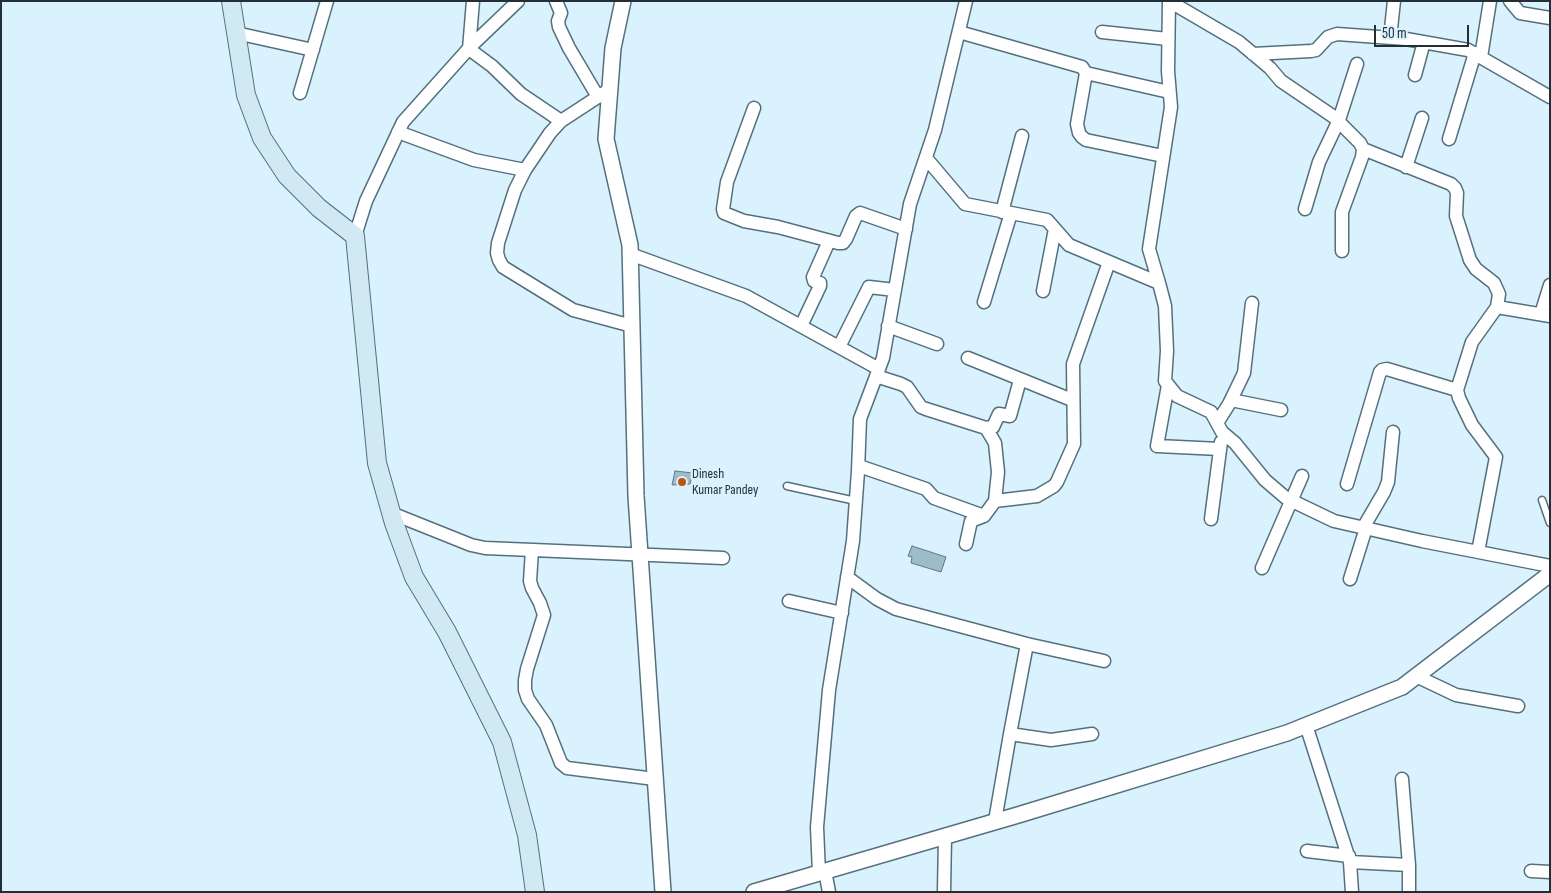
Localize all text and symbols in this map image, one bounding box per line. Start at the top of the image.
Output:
scale bar [1376,15,1471,47]
text: 50 m [1382,24,1407,43]
place label: Dinesh Kumar Pandey [692,466,759,498]
marker: Dinesh Kumar Pandey [676,476,688,488]

